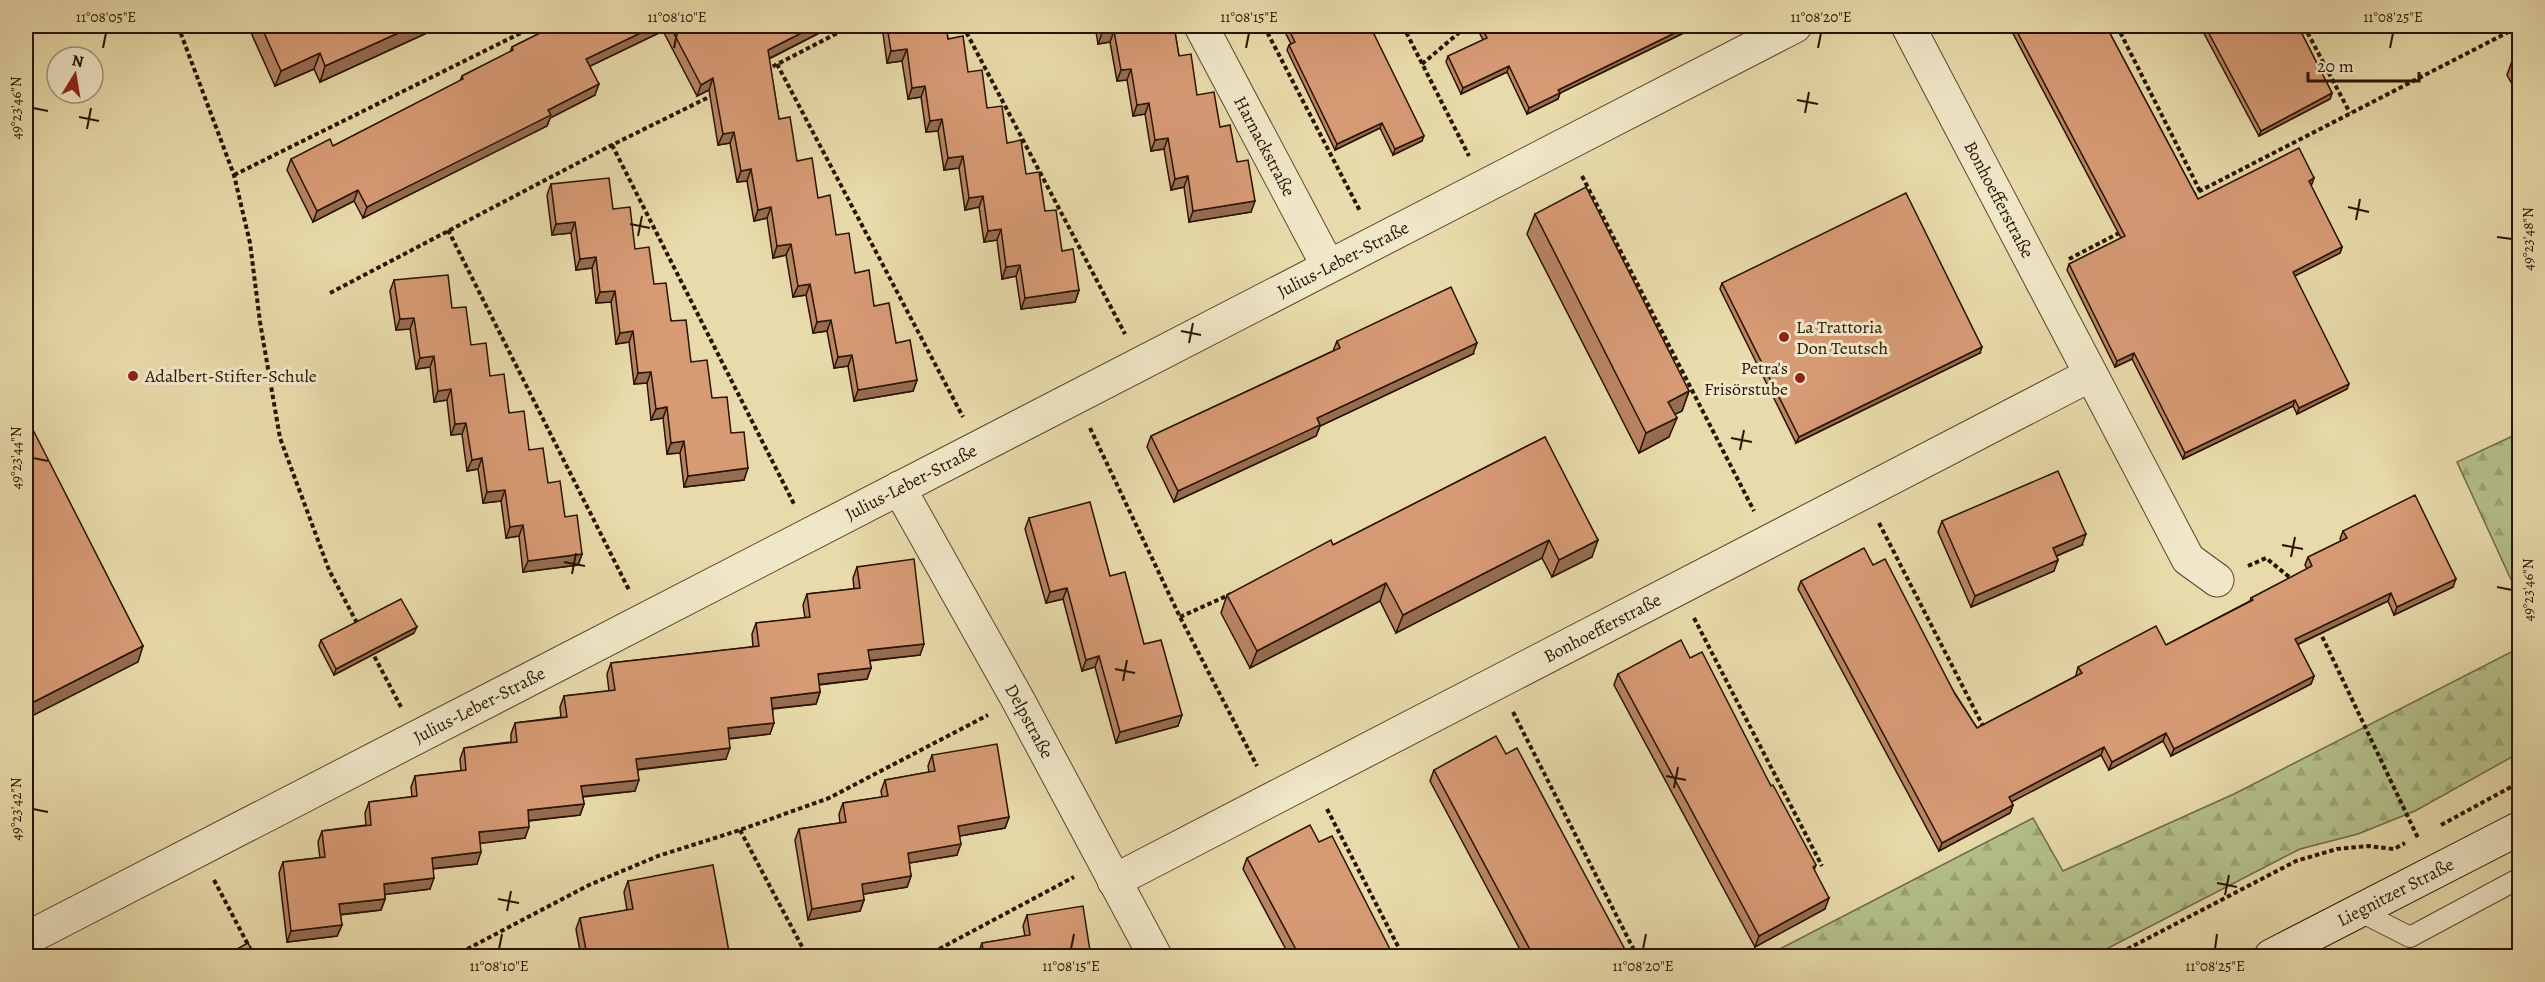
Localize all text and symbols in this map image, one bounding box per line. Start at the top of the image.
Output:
text: 11°08'05"E [76,7,136,27]
text: 11°08'10"E [647,7,707,27]
text: 11°08'15"E [1220,7,1278,27]
text: 11°08'20"E [1790,7,1852,27]
text: 11°08'25"E [2363,7,2423,27]
north arrow [45,45,105,105]
scale bar [2308,45,2419,83]
text: N [70,49,86,73]
text: 20 m [2317,54,2354,78]
text: 49°23'46"N [6,76,26,140]
street label: Harnackstraße [1228,92,1301,201]
street label: Bonhoefferstraße [1958,137,2040,262]
text: 49°23'48"N [2518,207,2538,271]
street label: Julius-Leber-Straße [1273,215,1413,303]
place label: La Trattoria Don Teutsch [1796,315,1888,360]
marker: La Trattoria Don Teutsch [1777,330,1791,344]
place label: Petra's Frisörstube [1704,356,1788,401]
place label: Adalbert-Stifter-Schule [144,364,317,388]
marker: Adalbert-Stifter-Schule [126,369,140,383]
marker: Petra's Frisörstube [1793,371,1807,385]
text: 49°23'44"N [6,426,26,490]
street label: Julius-Leber-Straße [841,438,981,526]
text: 49°23'46"N [2518,558,2538,622]
street label: Bonhoefferstraße [1539,587,1665,668]
street label: Julius-Leber-Straße [409,661,549,749]
street label: Delpstraße [999,679,1059,763]
text: 49°23'42"N [6,777,26,841]
street label: Liegnitzer Straße [2333,852,2458,932]
text: 11°08'10"E [469,956,529,976]
text: 11°08'15"E [1042,956,1100,976]
text: 11°08'20"E [1612,956,1674,976]
text: 11°08'25"E [2185,956,2245,976]

